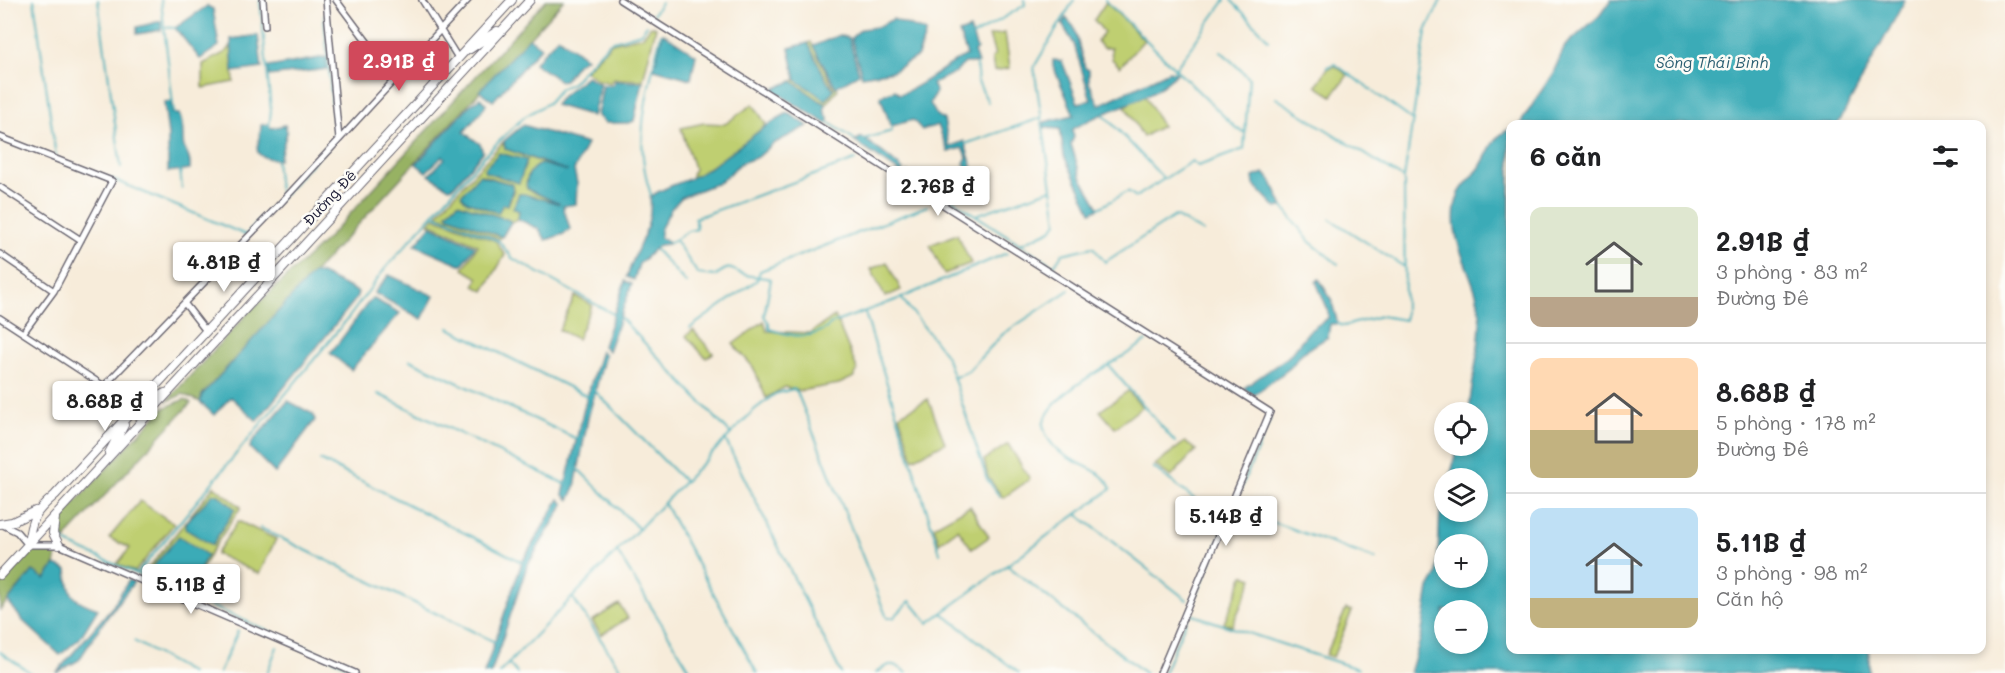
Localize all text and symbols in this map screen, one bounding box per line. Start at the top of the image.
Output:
pin: 2.91B ₫ [344,41,454,92]
text: 2.91B ₫ [363,47,435,73]
water label: Sông Thái Bình [1656,51,1768,72]
text: 6 căn [1530,139,1602,173]
icon: filters [1929,140,1962,173]
street label: Đường Đê [298,165,360,230]
pin: 2.76B ₫ [883,166,993,217]
text: 2.76B ₫ [901,172,975,198]
text: 2.91B ₫ [1716,224,1810,258]
icon: home [1578,231,1650,303]
pin: 4.81B ₫ [169,242,279,293]
text: 4.81B ₫ [187,248,261,274]
text: 3 phòng · 83 m² [1716,258,1868,284]
text: Đường Đê [1716,284,1809,310]
text: 8.68B ₫ [1716,375,1816,409]
pin: 8.68B ₫ [50,381,160,432]
icon: home [1578,382,1650,454]
text: 8.68B ₫ [66,387,144,413]
map controls [1434,402,1488,654]
button: locate [1434,402,1488,456]
text: 5 phòng · 178 m² [1716,409,1876,435]
text: Đường Đê [1716,435,1809,461]
button: layers [1434,468,1488,522]
pin: 5.14B ₫ [1171,496,1281,547]
text: 5.14B ₫ [1189,502,1263,528]
text: 5.11B ₫ [1716,525,1807,559]
icon: home [1578,532,1650,604]
button: + [1434,534,1488,588]
text: 3 phòng · 98 m² [1716,559,1868,585]
pin: 5.11B ₫ [136,564,246,615]
text: 5.11B ₫ [156,570,226,596]
text: Căn hộ [1716,585,1783,611]
button: − [1434,600,1488,654]

